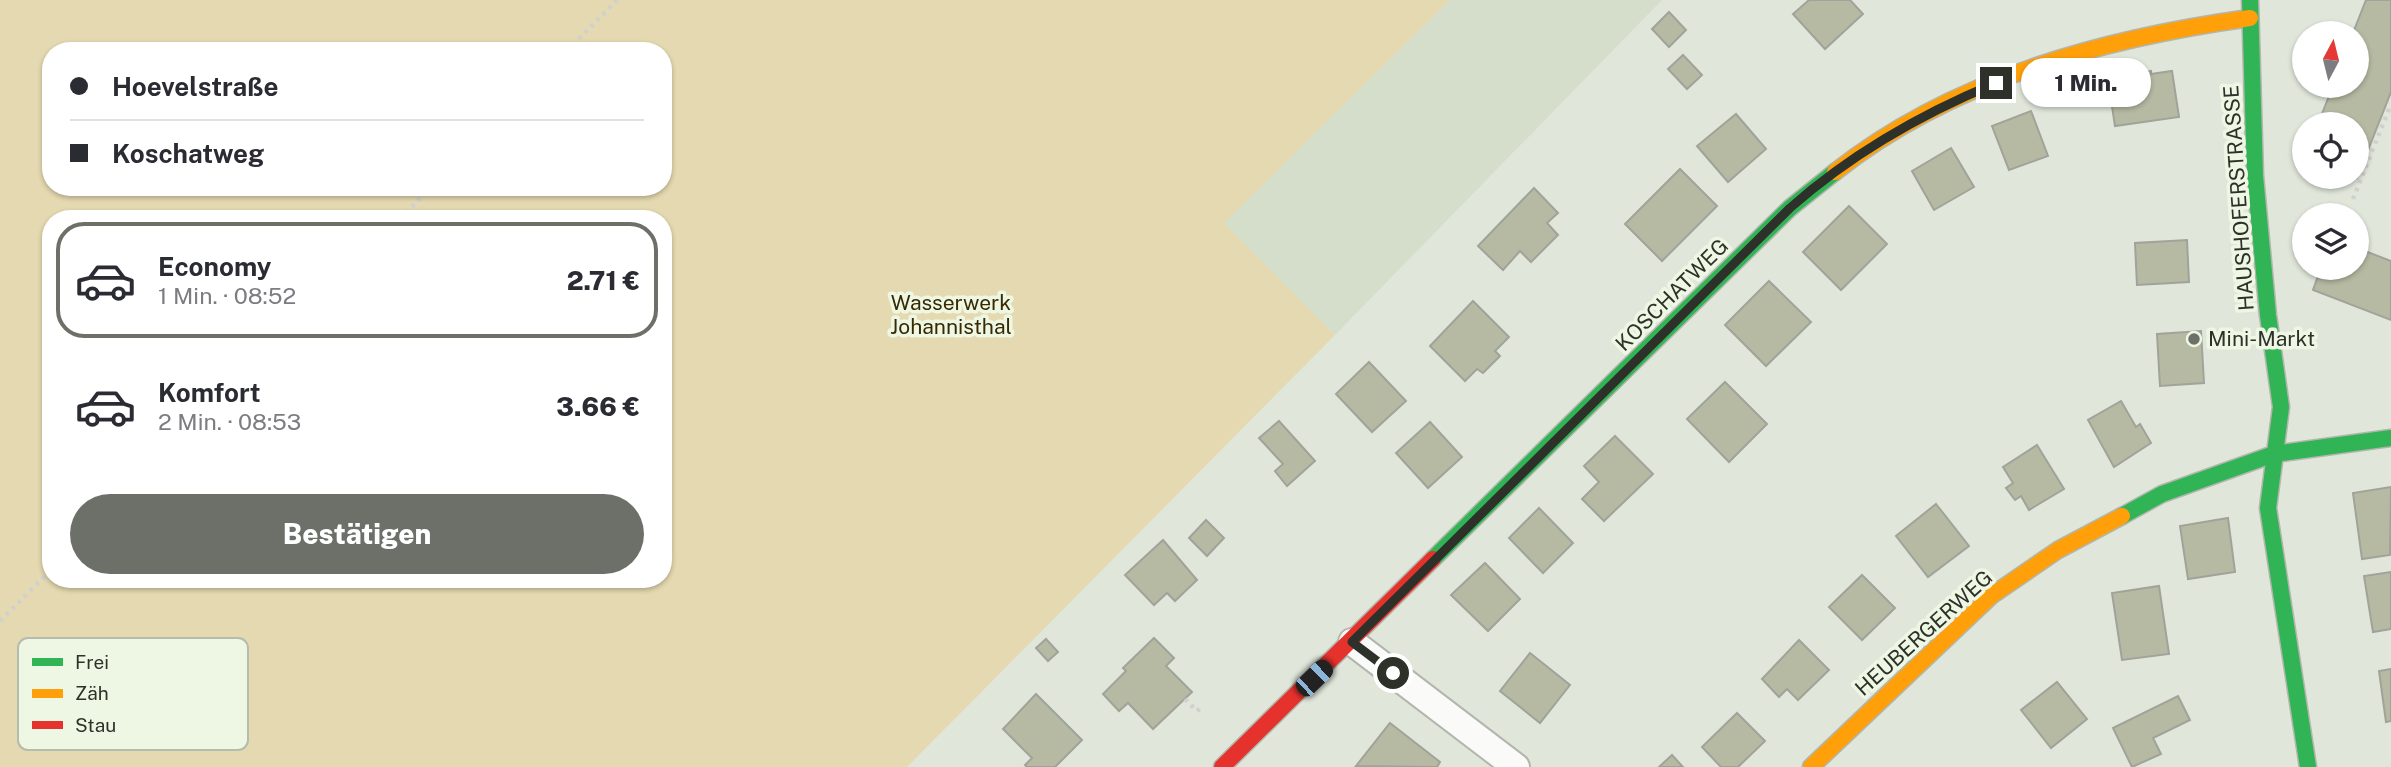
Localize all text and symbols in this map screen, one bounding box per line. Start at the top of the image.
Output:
north arrow [2292,21,2370,98]
map controls [2292,21,2369,280]
callout: 1 Min. [2021,58,2150,108]
route end [1980,67,2012,99]
text: 1 Min. [2054,69,2118,96]
text: Hoevelstraße [112,71,279,102]
street label: HAUSHOFERSTRASSE [2218,84,2259,312]
button: locate [2292,112,2369,189]
text: Koschatweg [112,138,264,169]
button: layers [2292,203,2369,280]
street label: KOSCHATWEG [1610,233,1733,356]
icon: car [74,249,137,312]
text: Economy [158,251,271,282]
text: 2.71 € [567,265,640,296]
text: 1 Min. · 08:52 [158,282,296,309]
park label: Wasserwerk Johannisthal [890,290,1012,339]
place label: Mini-Markt [2208,326,2315,351]
marker: Mini-Markt [2186,331,2202,347]
icon: car [74,375,137,438]
text: Komfort [158,377,260,408]
text: 3.66 € [556,391,640,422]
text: 2 Min. · 08:53 [158,408,301,435]
button: Bestätigen [70,494,644,574]
street label: HEUBERGERWEG [1850,565,1997,701]
legend [18,638,248,750]
text: Frei [75,651,109,673]
car [1292,656,1337,700]
route start [1377,657,1409,689]
text: Zäh [75,682,109,704]
text: Stau [75,714,116,736]

